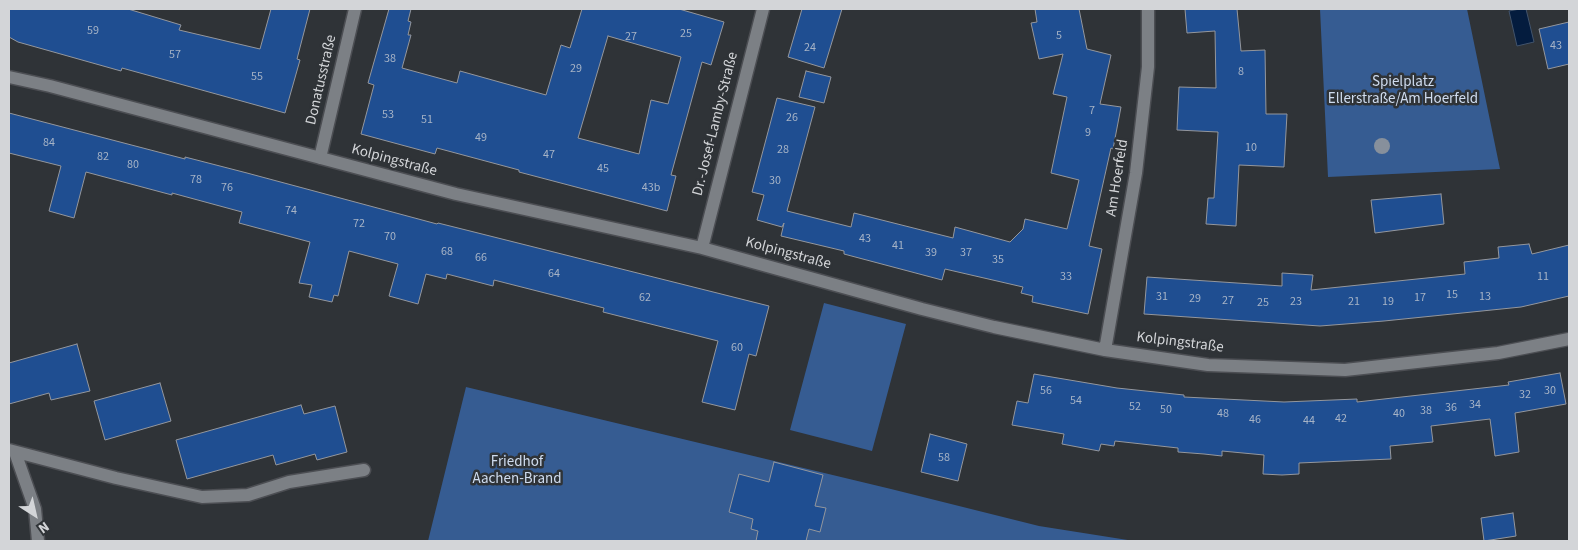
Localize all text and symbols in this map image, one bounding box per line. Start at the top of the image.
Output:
house number: 59 [87,24,99,38]
house number: 25 [680,27,692,41]
house number: 5 [1056,29,1062,43]
house number: 27 [625,30,637,44]
street label: Donatusstraße [303,33,341,127]
house number: 43 [1550,39,1562,53]
house number: 24 [804,41,816,55]
house number: 57 [169,48,181,62]
street label: Dr.-Josef-Lamby-Straße [689,50,743,198]
house number: 38 [384,52,396,66]
house number: 29 [570,62,582,76]
house number: 8 [1238,65,1244,79]
house number: 55 [251,70,263,84]
park label: Spielplatz Ellerstraße/Am Hoerfeld [1328,74,1478,109]
house number: 7 [1089,104,1095,118]
house number: 53 [382,108,394,122]
house number: 26 [786,111,798,125]
house number: 51 [421,113,433,127]
house number: 9 [1085,126,1091,140]
house number: 49 [475,131,487,145]
house number: 84 [43,136,55,150]
street label: Am Hoerfeld [1103,138,1133,218]
street label: Kolpingstraße [349,141,439,181]
house number: 10 [1245,141,1257,155]
house number: 28 [777,143,789,157]
house number: 47 [543,148,555,162]
house number: 82 [97,150,109,164]
house number: 80 [127,158,139,172]
house number: 45 [597,162,609,176]
house number: 78 [190,173,202,187]
house number: 30 [769,174,781,188]
house number: 76 [221,181,233,195]
house number: 43b [642,181,660,195]
house number: 74 [285,204,297,218]
house number: 72 [353,217,365,231]
house number: 70 [384,230,396,244]
house number: 43 [859,232,871,246]
street label: Kolpingstraße [743,234,833,274]
house number: 41 [892,239,904,253]
house number: 68 [441,245,453,259]
house number: 39 [925,246,937,260]
house number: 37 [960,246,972,260]
house number: 66 [475,251,487,265]
house number: 35 [992,253,1004,267]
house number: 64 [548,267,560,281]
house number: 33 [1060,270,1072,284]
house number: 11 [1537,270,1549,284]
house number: 15 [1446,288,1458,302]
house number: 31 [1156,290,1168,304]
house number: 13 [1479,290,1491,304]
house number: 62 [639,291,651,305]
house number: 17 [1414,291,1426,305]
house number: 29 [1189,292,1201,306]
house number: 27 [1222,294,1234,308]
house number: 23 [1290,295,1302,309]
house number: 21 [1348,295,1360,309]
house number: 19 [1382,295,1394,309]
house number: 25 [1257,296,1269,310]
street label: Kolpingstraße [1135,329,1225,357]
house number: 60 [731,341,743,355]
house number: 56 [1040,384,1052,398]
house number: 30 [1544,384,1556,398]
house number: 32 [1519,388,1531,402]
house number: 54 [1070,394,1082,408]
house number: 34 [1469,398,1481,412]
house number: 52 [1129,400,1141,414]
house number: 36 [1445,401,1457,415]
house number: 50 [1160,403,1172,417]
house number: 38 [1420,404,1432,418]
house number: 48 [1217,407,1229,421]
house number: 40 [1393,407,1405,421]
house number: 42 [1335,412,1347,426]
house number: 46 [1249,413,1261,427]
house number: 44 [1303,414,1315,428]
house number: 58 [938,451,950,465]
park label: Friedhof Aachen-Brand [472,454,562,489]
north arrow [10,490,60,540]
text: N [34,516,53,538]

